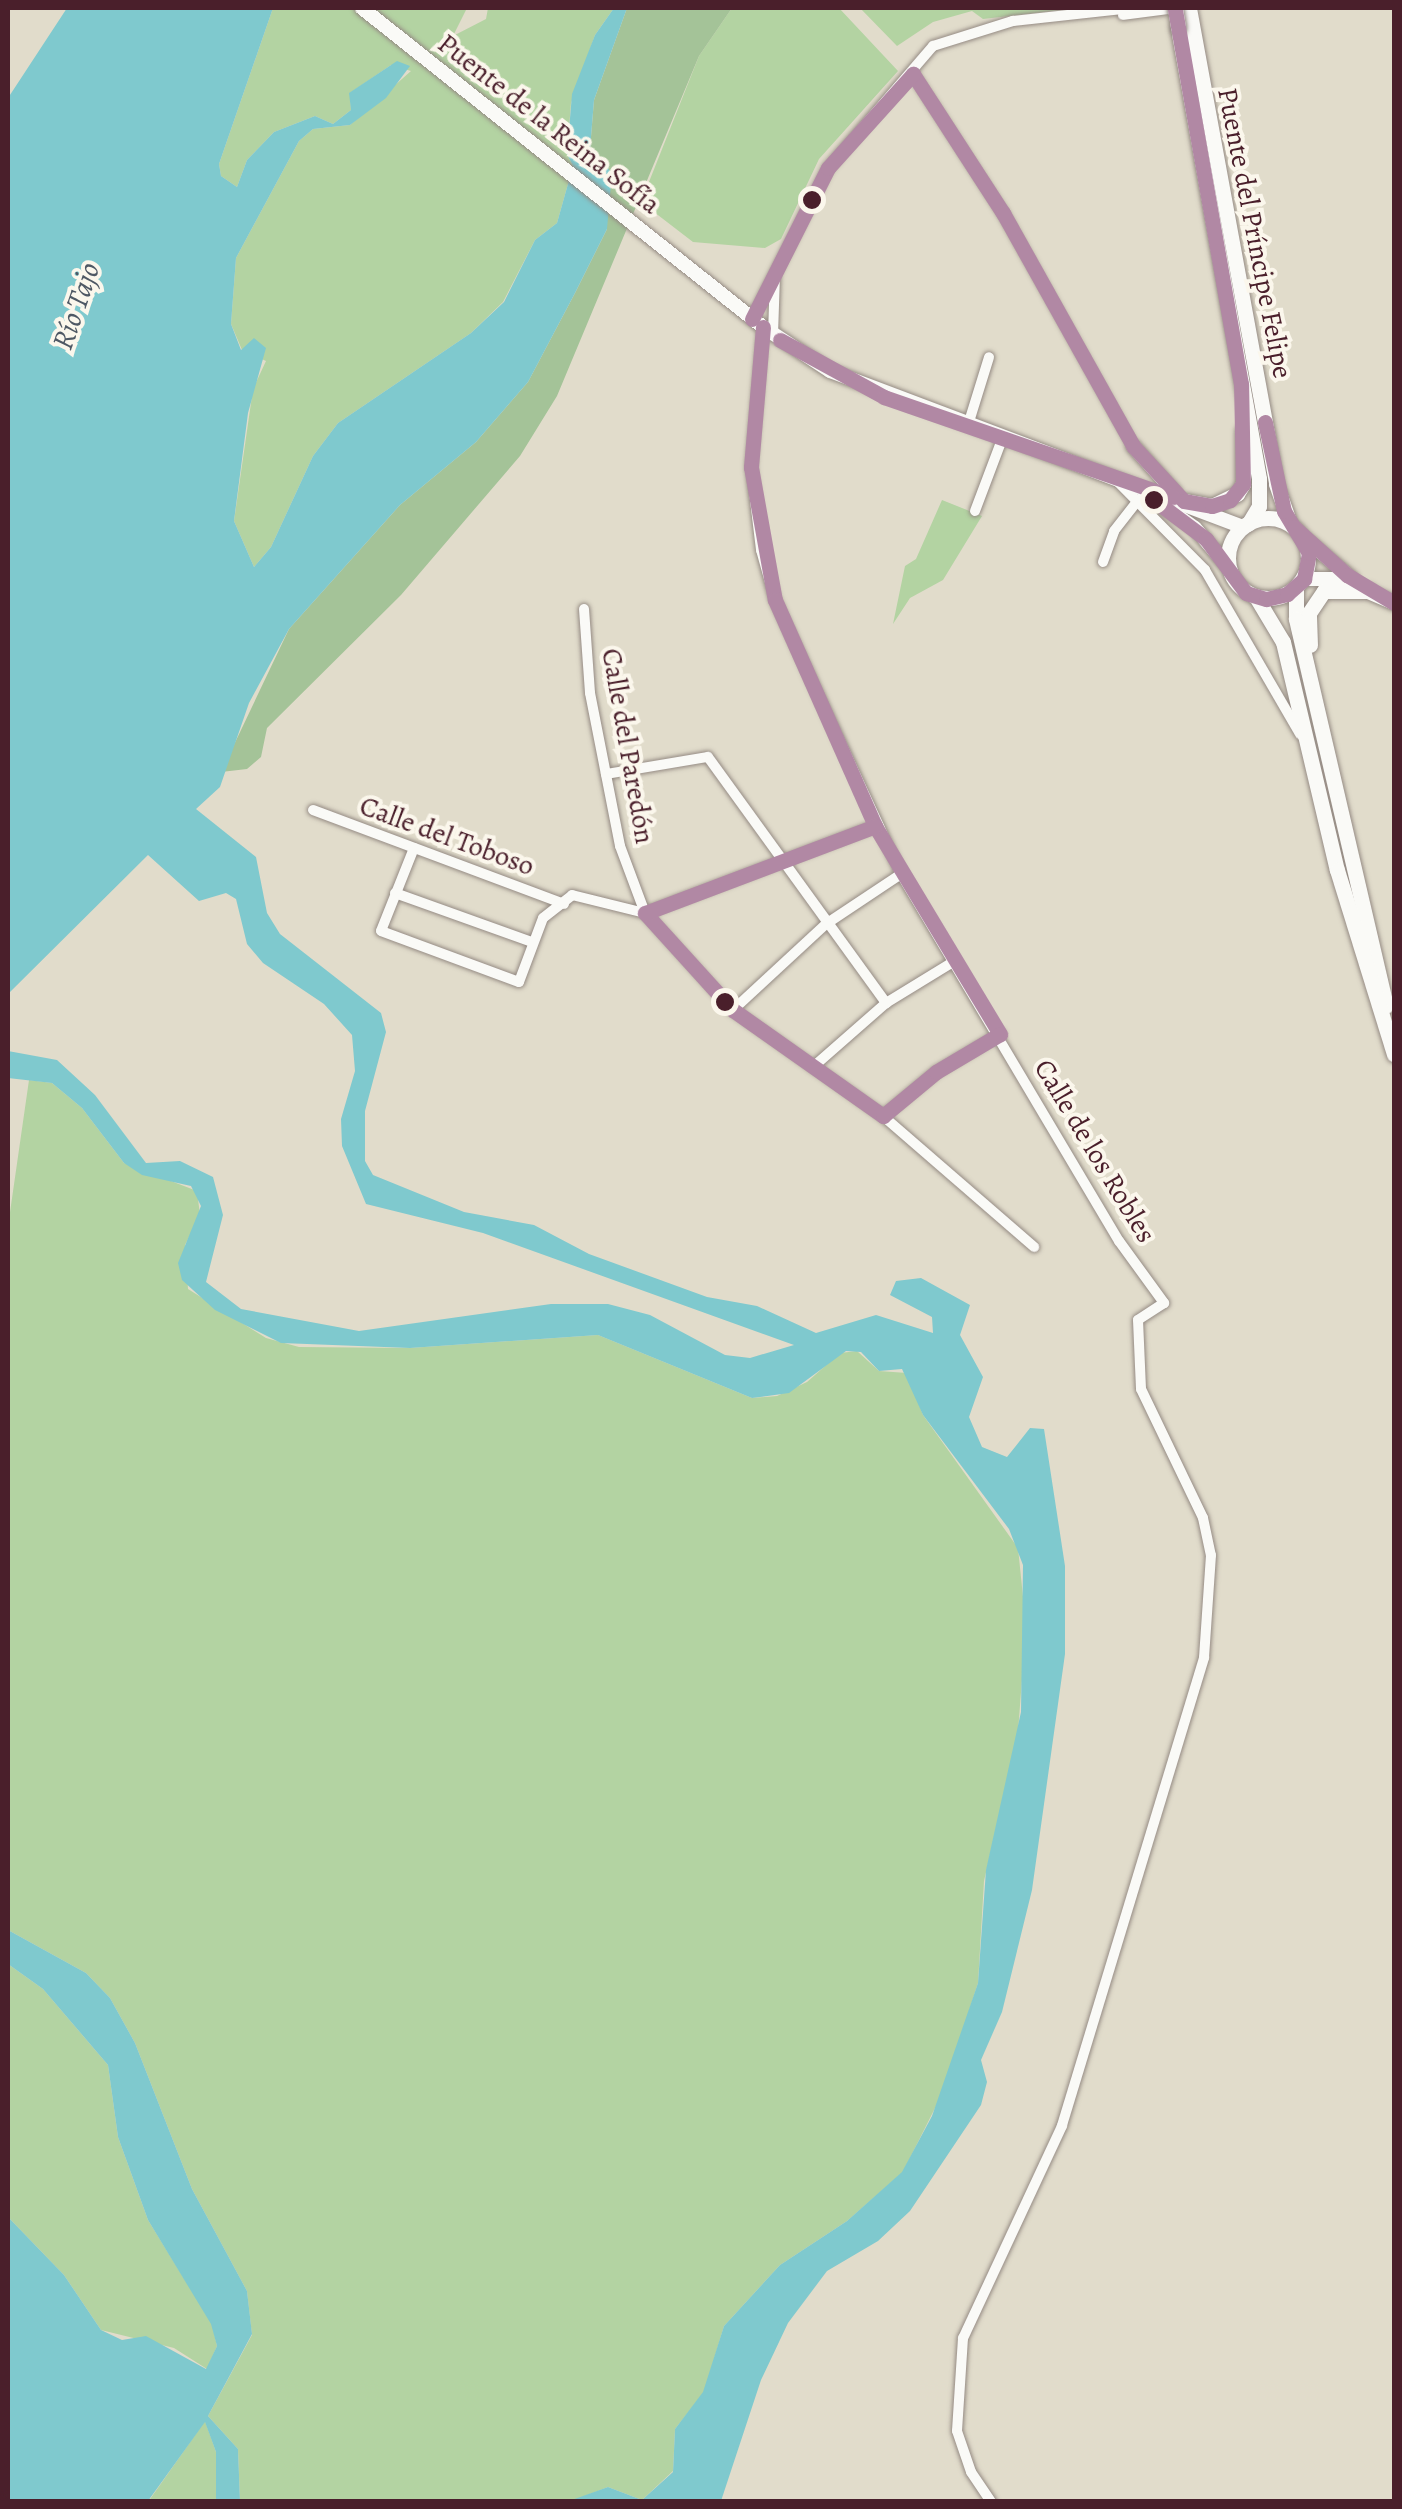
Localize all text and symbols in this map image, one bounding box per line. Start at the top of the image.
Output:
street label: Puente de la Reina Sofía [431,27,667,221]
street label: Puente del Príncipe Felipe [1210,85,1300,381]
unlabelled marker [802,190,822,210]
water label: Río Tajo [44,258,108,354]
unlabelled marker [1144,490,1164,510]
street label: Calle del Paredón [594,646,662,846]
street label: Calle del Toboso [355,789,539,883]
unlabelled marker [715,992,735,1012]
street label: Calle de los Robles [1027,1053,1163,1249]

